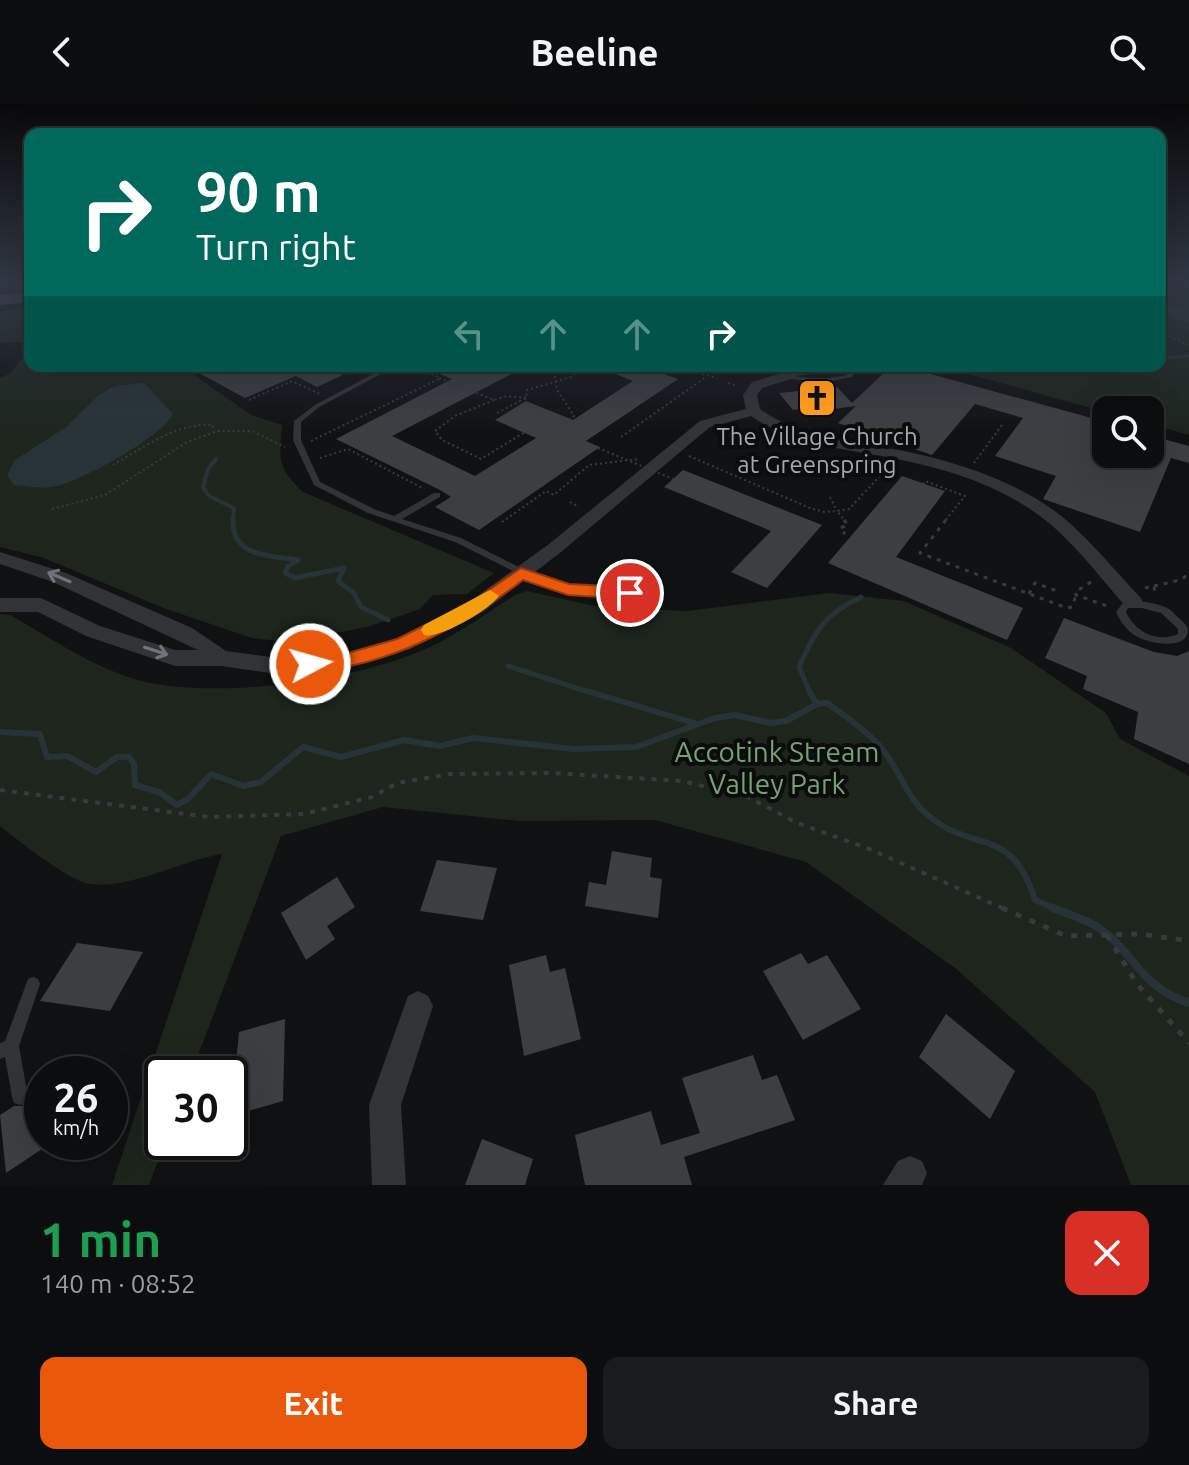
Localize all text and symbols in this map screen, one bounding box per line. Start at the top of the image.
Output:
icon: back [40,30,84,74]
icon: search [1105,30,1149,74]
text: Beeline [530,32,659,73]
icon: right [64,160,168,264]
text: 90 m [196,160,321,223]
text: Turn right [196,226,356,267]
icon: left [447,312,491,356]
icon: ahead [531,312,575,356]
icon: ahead [615,312,659,356]
icon: right [699,312,743,356]
church icon: The Village Church at Greenspring [796,377,838,419]
map controls [1092,396,1164,468]
button: search [1092,396,1164,468]
place label: The Village Church at Greenspring [716,423,918,478]
pin [596,559,664,627]
one-way arrow [47,568,72,583]
icon: arrive [608,571,652,615]
position arrow [268,622,352,706]
one-way arrow [143,645,168,660]
park label: Accotink Stream Valley Park [674,736,880,799]
speed limit sign: 30 [144,1056,248,1160]
text: 26 [53,1075,99,1120]
text: km/h [53,1116,99,1139]
button: close [1065,1211,1149,1295]
text: 1 min [40,1212,161,1266]
text: 140 m · 08:52 [40,1269,196,1298]
button: Exit [40,1357,587,1449]
button: Share [603,1357,1149,1449]

